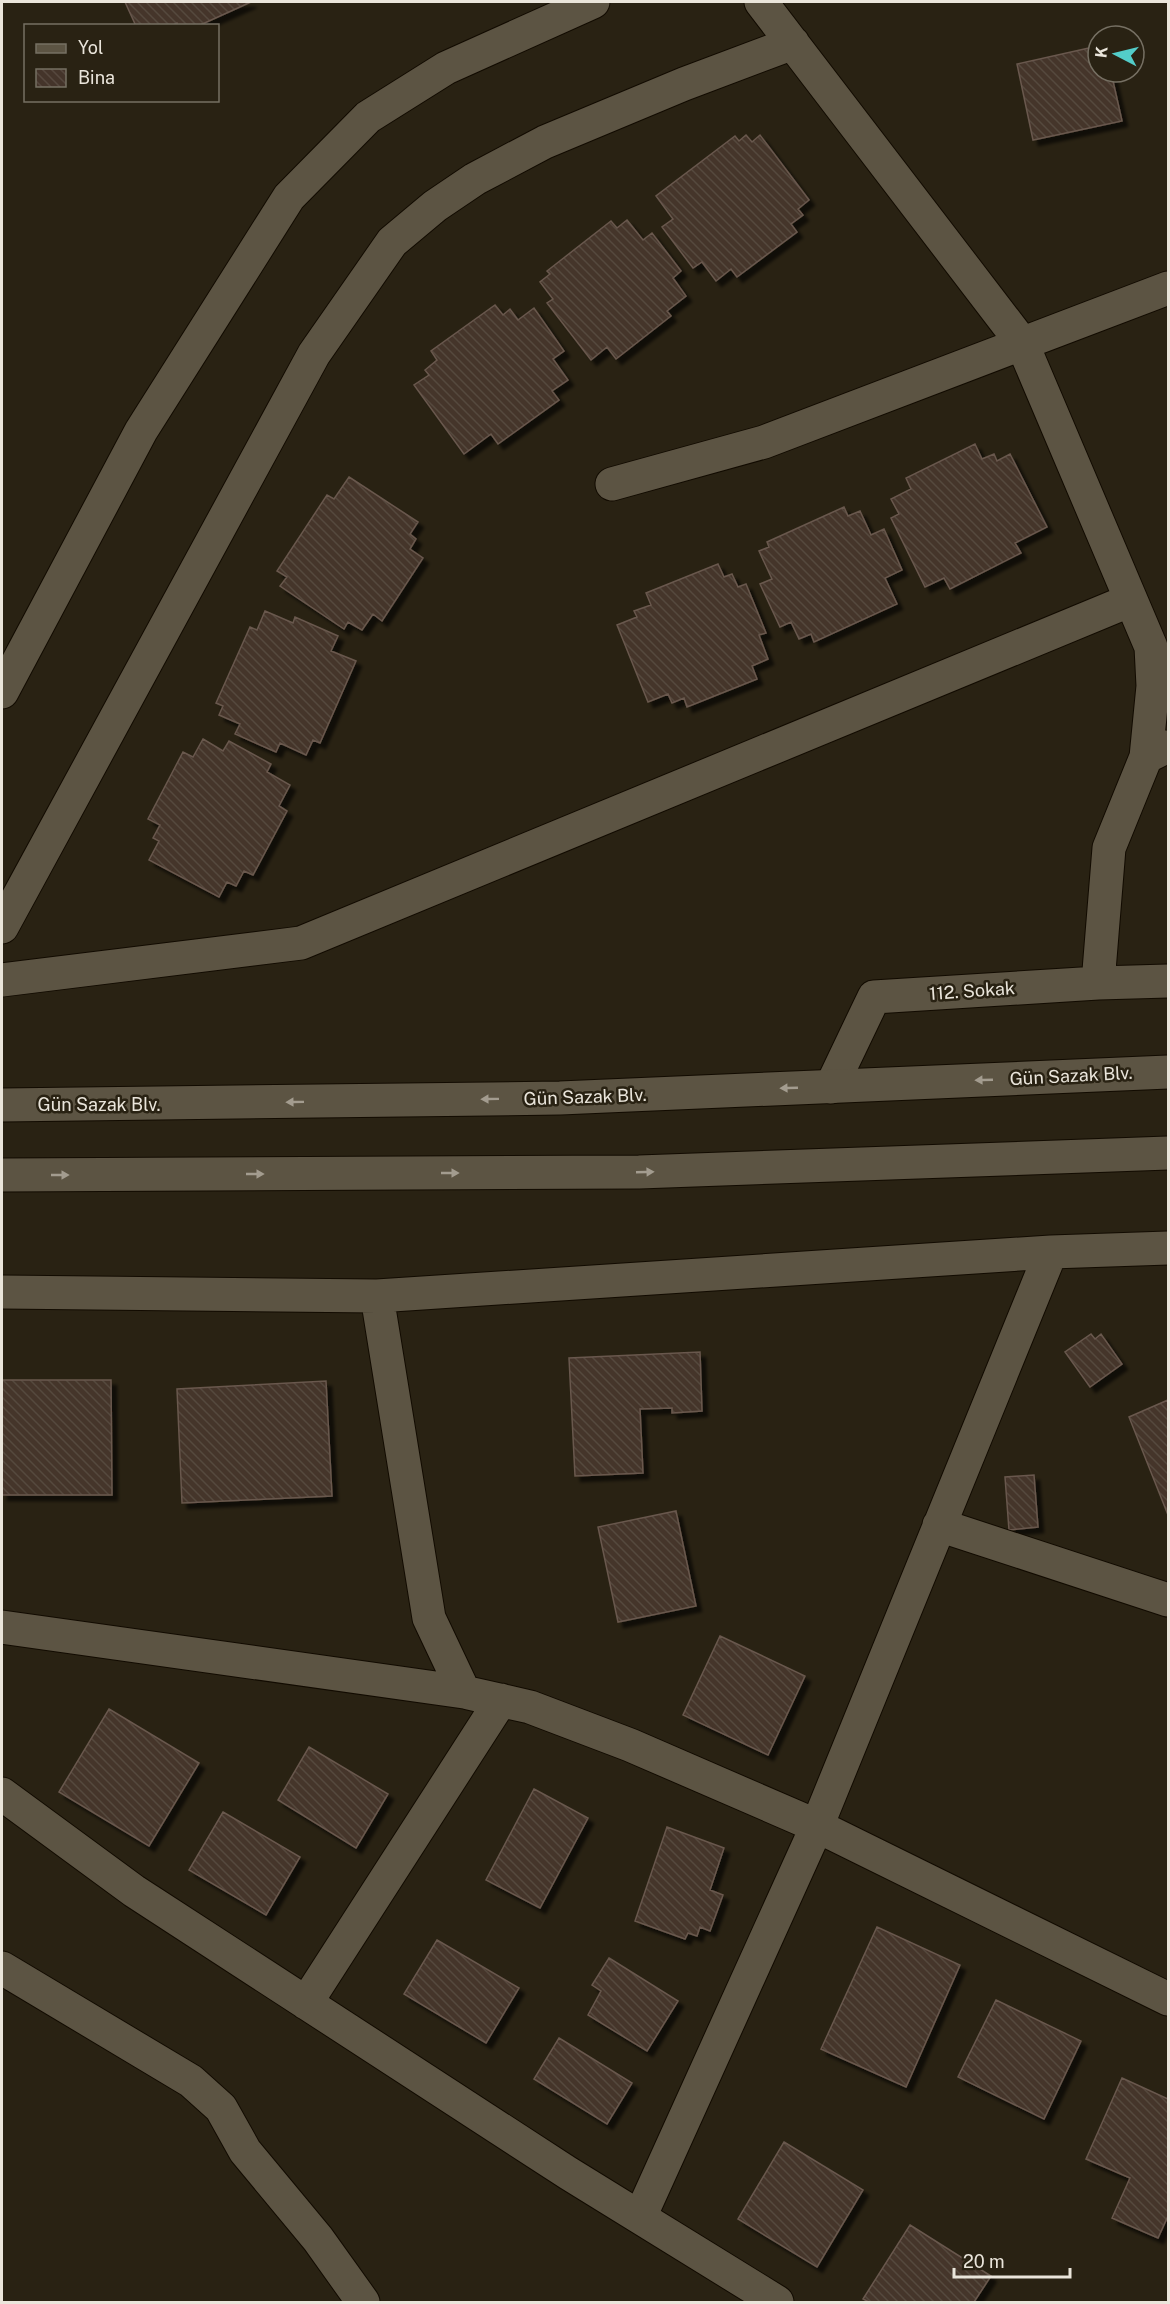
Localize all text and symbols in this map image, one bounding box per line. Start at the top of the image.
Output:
legend [24,24,219,102]
north arrow [1086,24,1146,84]
text: Yol [78,37,103,58]
text: K [1091,45,1112,59]
text: Bina [78,67,115,88]
street label: 112. Sokak [928,977,1016,1004]
street label: Gün Sazak Blv. [1009,1062,1133,1089]
one-way arrow [975,1075,994,1084]
street label: Gün Sazak Blv. [523,1084,647,1109]
one-way arrow [780,1084,799,1093]
street label: Gün Sazak Blv. [37,1094,161,1115]
one-way arrow [480,1095,499,1104]
one-way arrow [285,1097,304,1107]
one-way arrow [440,1168,459,1178]
one-way arrow [635,1168,654,1177]
one-way arrow [245,1169,264,1179]
one-way arrow [50,1170,69,1180]
scale bar [954,2241,1070,2279]
text: 20 m [963,2251,1005,2272]

